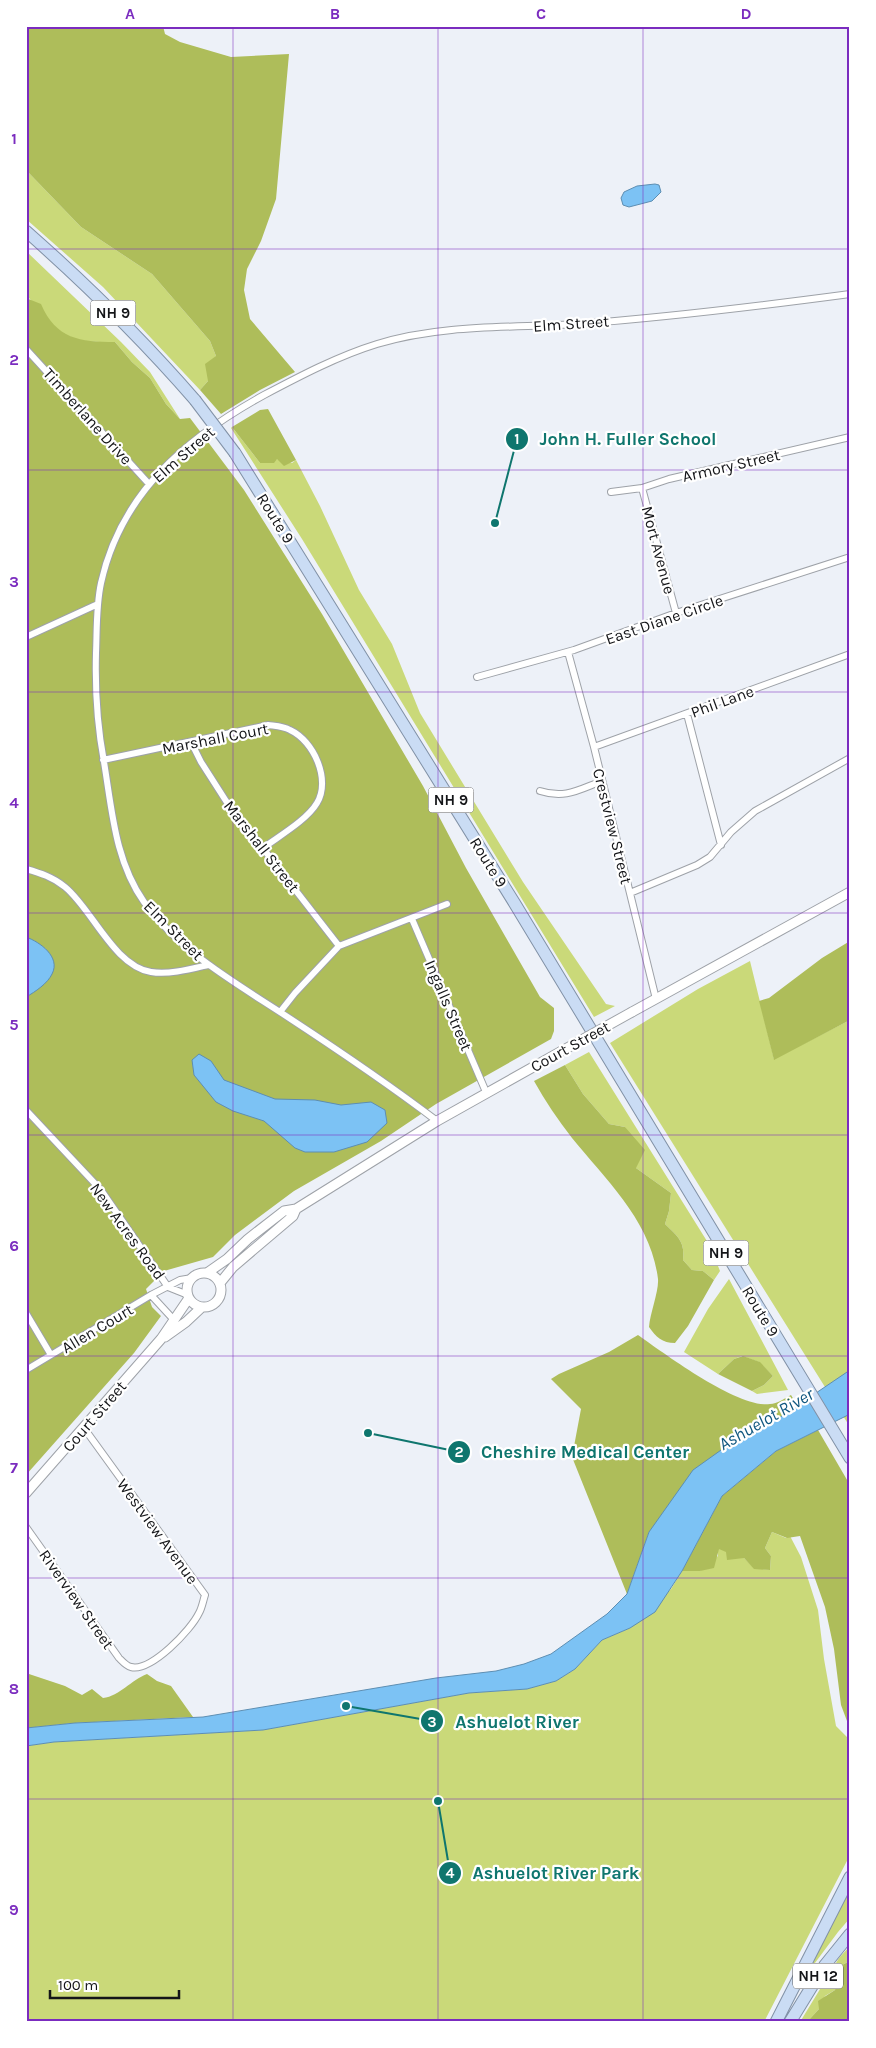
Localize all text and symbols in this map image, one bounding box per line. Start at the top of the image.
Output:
text: A [125,4,135,23]
text: B [330,4,340,23]
text: C [536,4,546,23]
text: D [741,4,752,23]
text: 1 [11,129,17,148]
road number: NH 9 [90,300,136,326]
street label: Elm Street [532,311,610,336]
text: 2 [9,350,19,369]
street label: Timberlane Drive [39,364,136,469]
street label: Elm Street [148,422,218,487]
callout: John H. Fuller School [505,422,727,455]
text: John H. Fuller School [539,428,717,450]
text: 1 [514,430,520,448]
street label: Armory Street [680,445,782,486]
street label: Route 9 [253,490,298,547]
street label: Mort Avenue [638,504,679,596]
text: 3 [9,572,19,591]
street label: East Diane Circle [603,590,725,649]
street label: Phil Lane [688,681,756,722]
street label: Marshall Court [160,719,270,758]
street label: Crestview Street [589,766,636,886]
road number: NH 9 [428,788,474,812]
text: 4 [9,793,19,812]
street label: Marshall Street [220,796,303,896]
street label: Route 9 [466,834,511,891]
street label: Elm Street [140,897,207,964]
street label: Ingalls Street [421,957,476,1054]
text: 5 [9,1015,19,1034]
street label: Court Street [527,1017,613,1076]
street label: New Acres Road [86,1179,169,1283]
text: 6 [9,1236,19,1255]
road number: NH 9 [704,1240,748,1266]
street label: Route 9 [738,1283,783,1340]
street label: Allen Court [58,1300,136,1357]
street label: Court Street [58,1377,130,1456]
water label: Ashuelot River [714,1382,818,1455]
callout: Cheshire Medical Center [446,1436,699,1469]
text: Cheshire Medical Center [481,1441,689,1463]
text: 2 [454,1443,464,1461]
text: 7 [10,1458,18,1477]
street label: Westview Avenue [113,1475,202,1588]
street label: Riverview Street [35,1546,118,1653]
text: 8 [9,1679,19,1698]
callout: Ashuelot River [420,1705,588,1738]
text: Ashuelot River [455,1711,579,1733]
text: 3 [427,1713,437,1731]
callout: Ashuelot River Park [438,1857,650,1890]
text: Ashuelot River Park [473,1862,640,1884]
text: 4 [446,1864,455,1882]
text: 9 [9,1900,19,1919]
road number: NH 12 [793,1964,843,1988]
scale bar [50,1968,179,2000]
text: 100 m [58,1976,98,1994]

